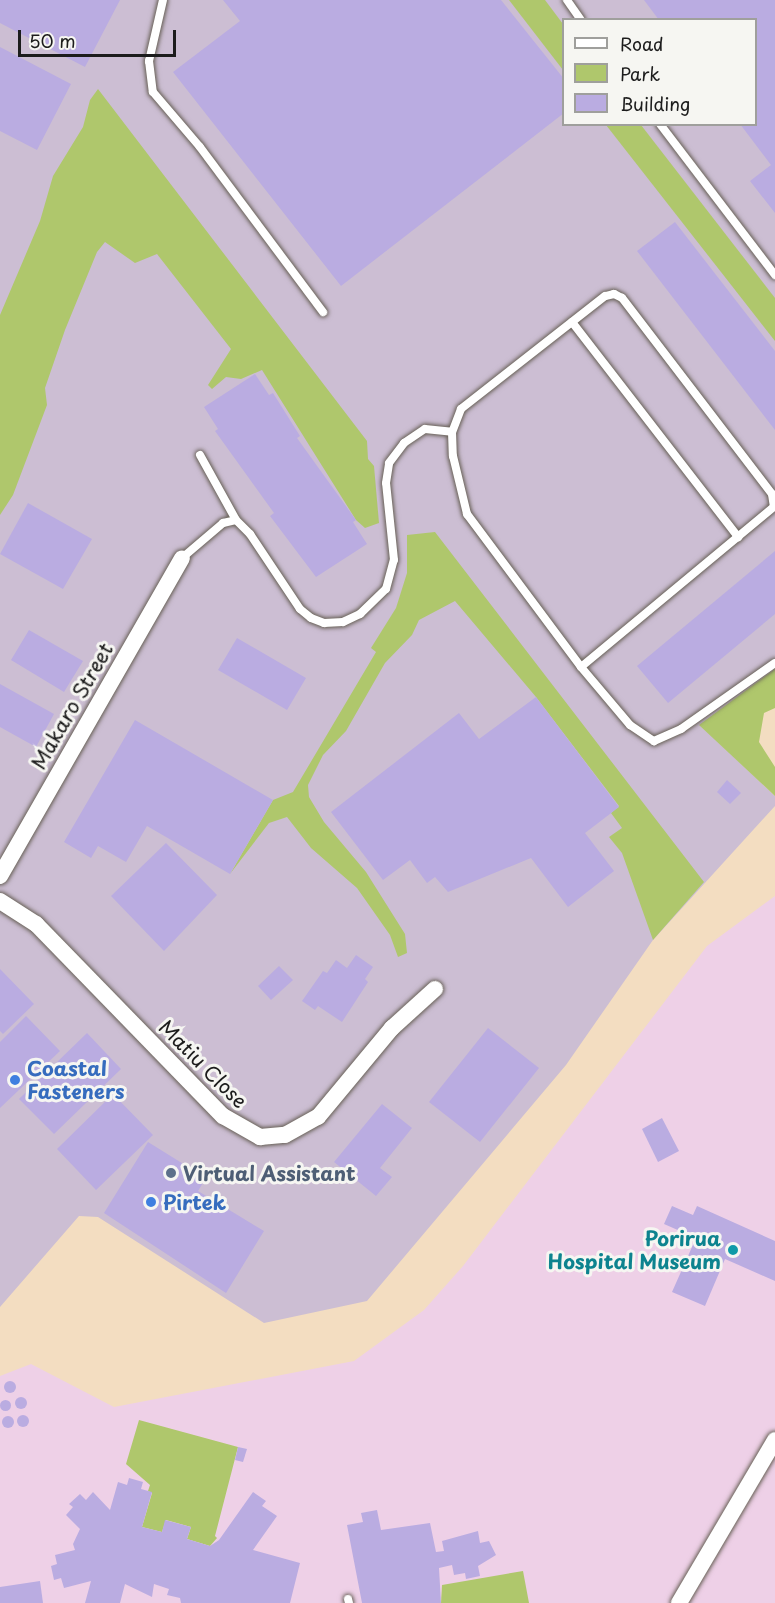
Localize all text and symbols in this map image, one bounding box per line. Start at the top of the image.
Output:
scale bar [21,18,178,56]
legend [562,18,757,126]
text: 50 m [29,27,76,54]
text: Road [620,30,664,57]
text: Park [620,60,660,87]
text: Building [620,90,690,117]
street label: Makaro Street [26,639,118,773]
street label: Matiu Close [154,1015,252,1113]
place label: Coastal Fasteners [27,1056,124,1103]
marker: Coastal Fasteners [8,1073,22,1087]
place label: Virtual Assistant [183,1161,355,1185]
marker: Virtual Assistant [164,1166,178,1180]
place label: Pirtek [163,1190,226,1214]
marker: Pirtek [144,1195,158,1209]
place label: Porirua Hospital Museum [548,1226,721,1273]
marker: Porirua Hospital Museum [726,1243,740,1257]

